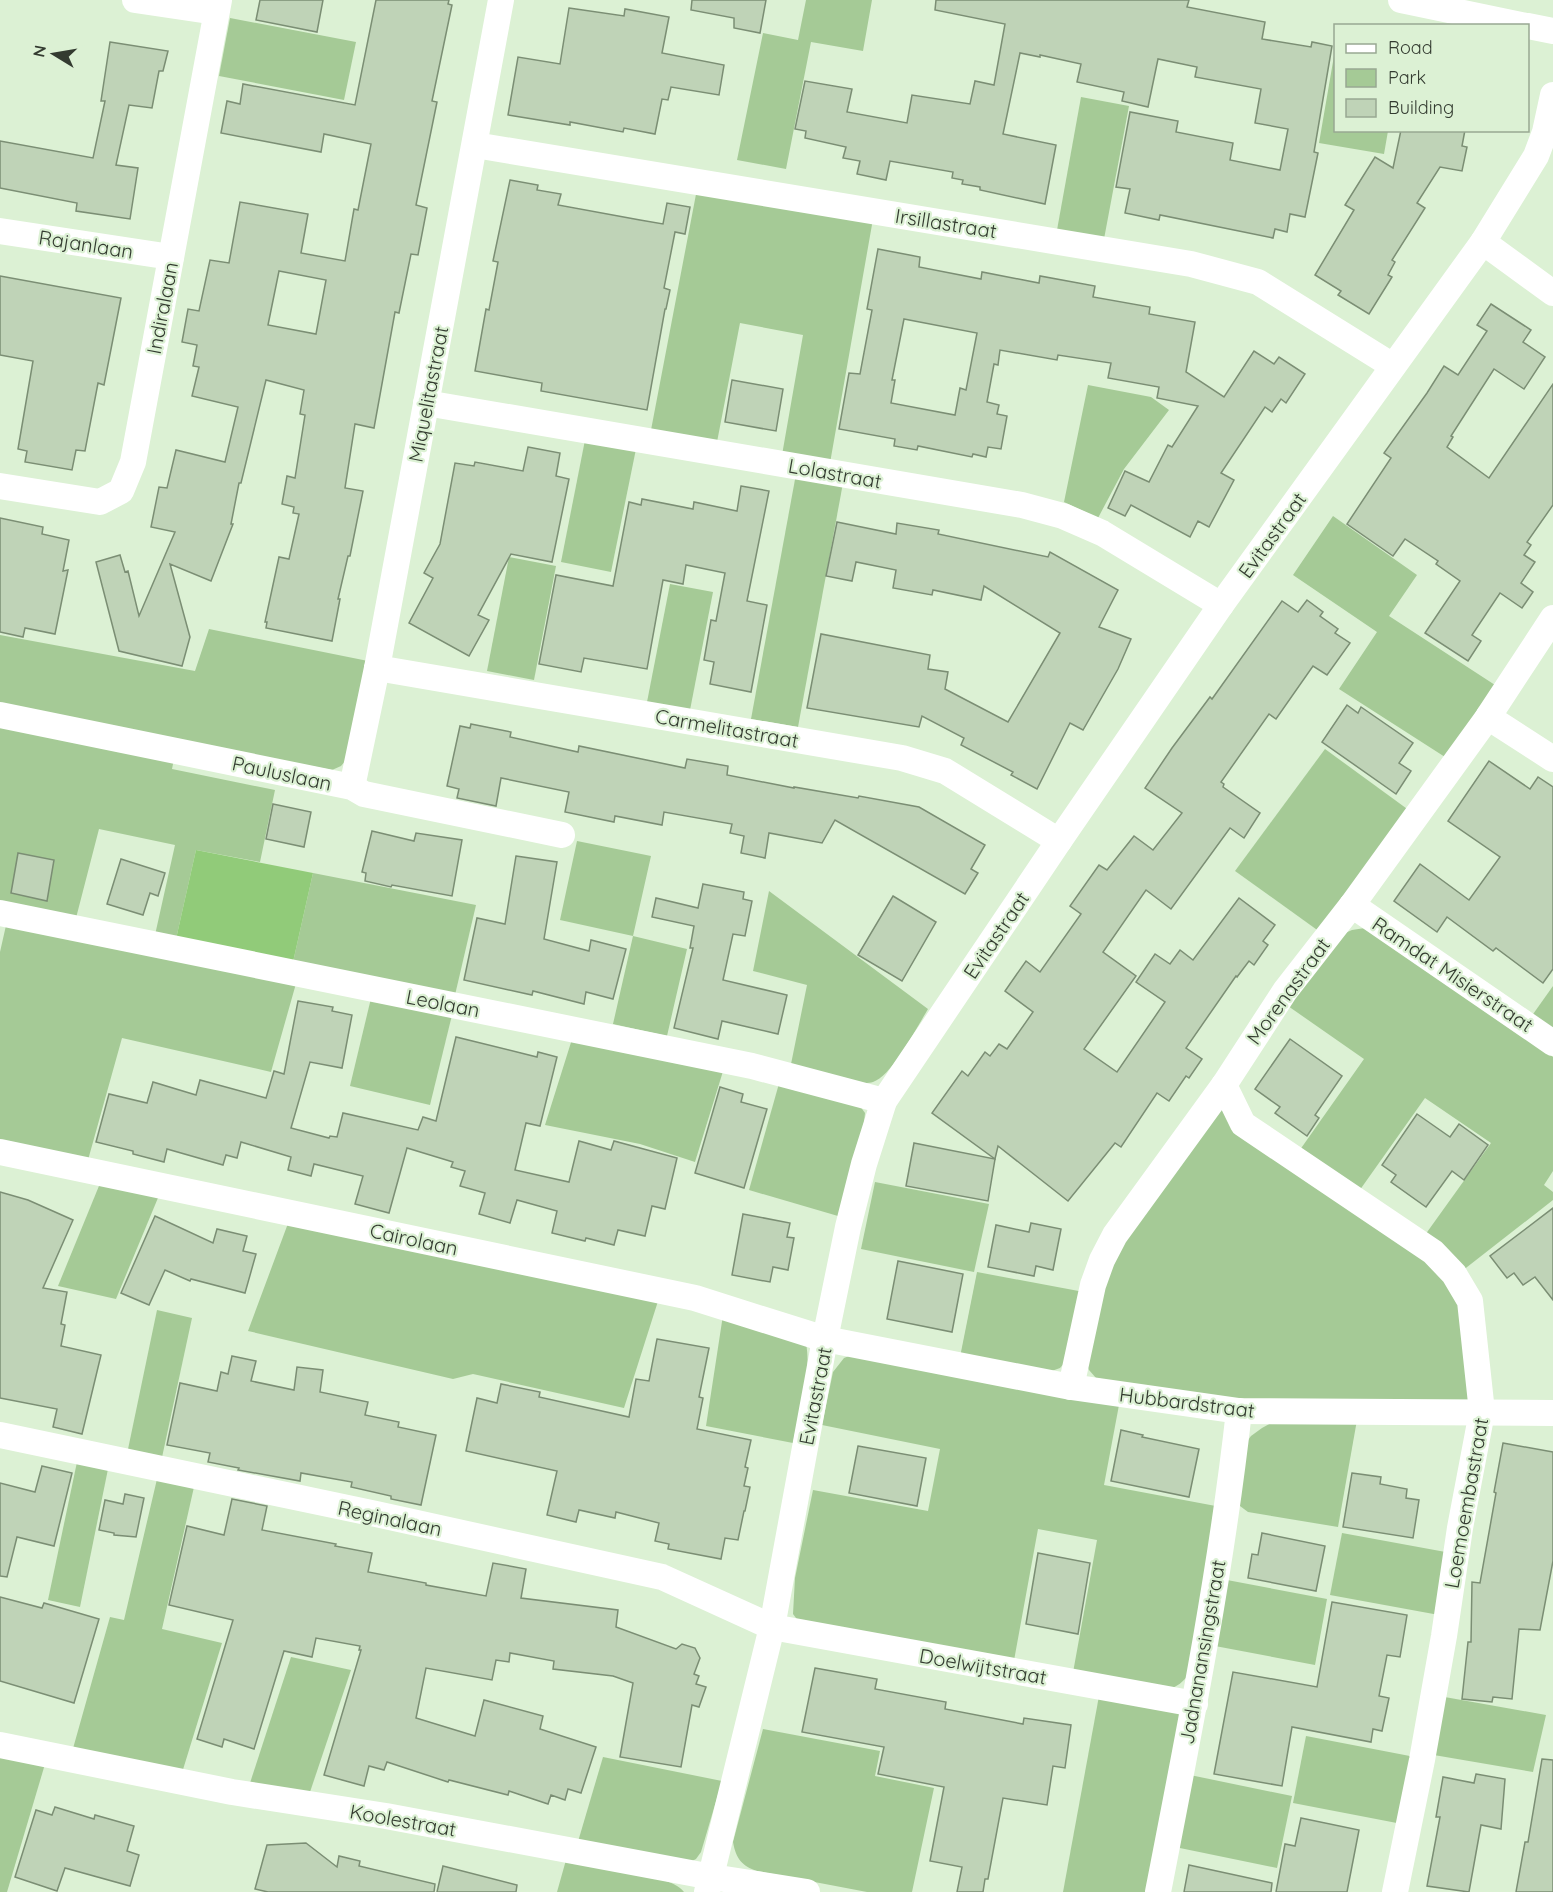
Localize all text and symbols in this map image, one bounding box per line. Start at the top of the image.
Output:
north arrow [24,24,84,84]
legend [1334,24,1529,132]
text: Road [1388,36,1433,59]
text: N [28,43,50,59]
text: Park [1388,66,1426,89]
text: Building [1388,96,1454,119]
street label: Irsillastraat [893,203,999,243]
street label: Rajanlaan [37,224,135,264]
street label: Indiralaan [141,260,183,356]
street label: Miquelitastraat [403,324,454,464]
street label: Lolastraat [786,453,884,494]
street label: Evitastraat [1233,487,1312,583]
street label: Carmelitastraat [653,703,801,753]
street label: Pauluslaan [230,750,334,796]
street label: Evitastraat [958,887,1034,983]
street label: Ramdat Misierstraat [1368,911,1538,1037]
street label: Morenastraat [1241,933,1335,1049]
street label: Leolaan [404,984,482,1022]
street label: Cairolaan [368,1217,460,1261]
street label: Evitastraat [793,1344,837,1447]
street label: Hubbardstraat [1118,1381,1256,1423]
street label: Loemoembastraat [1439,1415,1493,1590]
street label: Reginalaan [336,1495,444,1541]
street label: Jadnanansingstraat [1173,1558,1231,1746]
street label: Doelwijtstraat [917,1642,1049,1690]
street label: Koolestraat [348,1798,458,1842]

